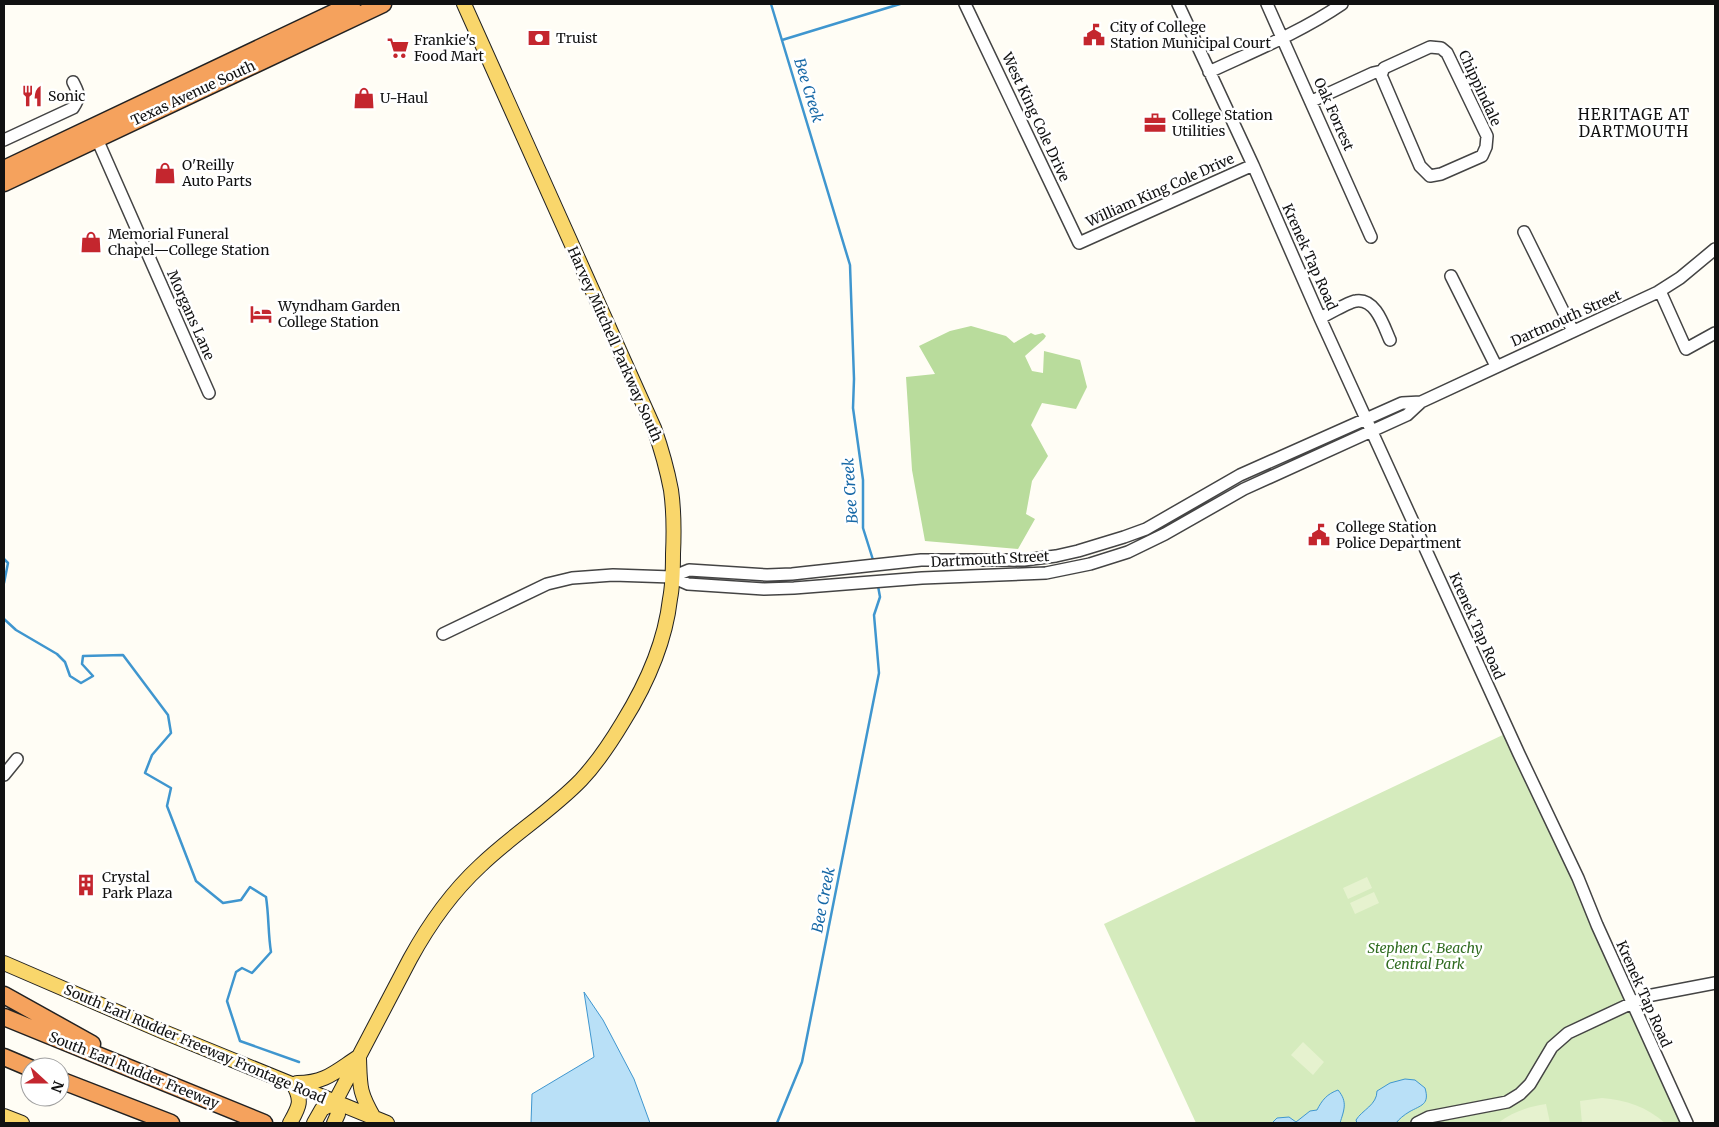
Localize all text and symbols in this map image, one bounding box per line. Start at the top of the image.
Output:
place label: City of College Station Municipal Court [1110,18,1271,52]
public building icon: City of College Station Municipal Court [1081,22,1107,48]
bank icon: Truist [526,25,552,51]
place label: Truist [556,29,598,47]
place label: Frankie's Food Mart [414,31,485,65]
supermarket icon: Frankie's Food Mart [385,35,411,61]
street label: Chippindale [1455,47,1505,129]
street label: West King Cole Drive [998,49,1074,184]
street label: Texas Avenue South [128,56,258,130]
water label: Bee Creek [790,56,828,125]
street label: Oak Forrest [1310,75,1358,154]
restaurant icon: Sonic [19,83,45,109]
shop icon: U-Haul [351,85,377,111]
place label: Sonic [48,87,85,105]
place label: U-Haul [380,89,429,107]
district label: HERITAGE AT DARTMOUTH [1578,105,1690,141]
place label: College Station Utilities [1172,106,1273,140]
office icon: College Station Utilities [1142,110,1168,136]
street label: William King Cole Drive [1082,149,1237,231]
place label: O'Reilly Auto Parts [181,156,252,190]
shop icon: O'Reilly Auto Parts [152,160,178,186]
street label: Krenek Tap Road [1278,201,1342,314]
place label: Memorial Funeral Chapel—College Station [108,225,270,259]
shop icon: Memorial Funeral Chapel—College Station [78,229,104,255]
street label: Harvey Mitchell Parkway South [564,243,666,445]
street label: Morgans Lane [163,267,219,363]
street label: Dartmouth Street [1508,285,1624,350]
place label: Wyndham Garden College Station [277,297,400,331]
hotel icon: Wyndham Garden College Station [248,301,274,327]
water label: Bee Creek [838,457,862,525]
place label: College Station Police Department [1336,518,1462,552]
public building icon: College Station Police Department [1306,522,1332,548]
street label: Dartmouth Street [930,547,1050,571]
street label: Krenek Tap Road [1445,570,1509,683]
water label: Bee Creek [807,865,839,934]
place label: Crystal Park Plaza [102,868,173,902]
building icon: Crystal Park Plaza [73,872,99,898]
street label: Krenek Tap Road [1612,938,1676,1051]
park label: Stephen C. Beachy Central Park [1367,939,1483,973]
street label: South Earl Rudder Freeway Frontage Road [62,981,328,1107]
street label: South Earl Rudder Freeway [46,1028,222,1112]
north arrow [20,1057,70,1107]
text: N [47,1078,68,1095]

